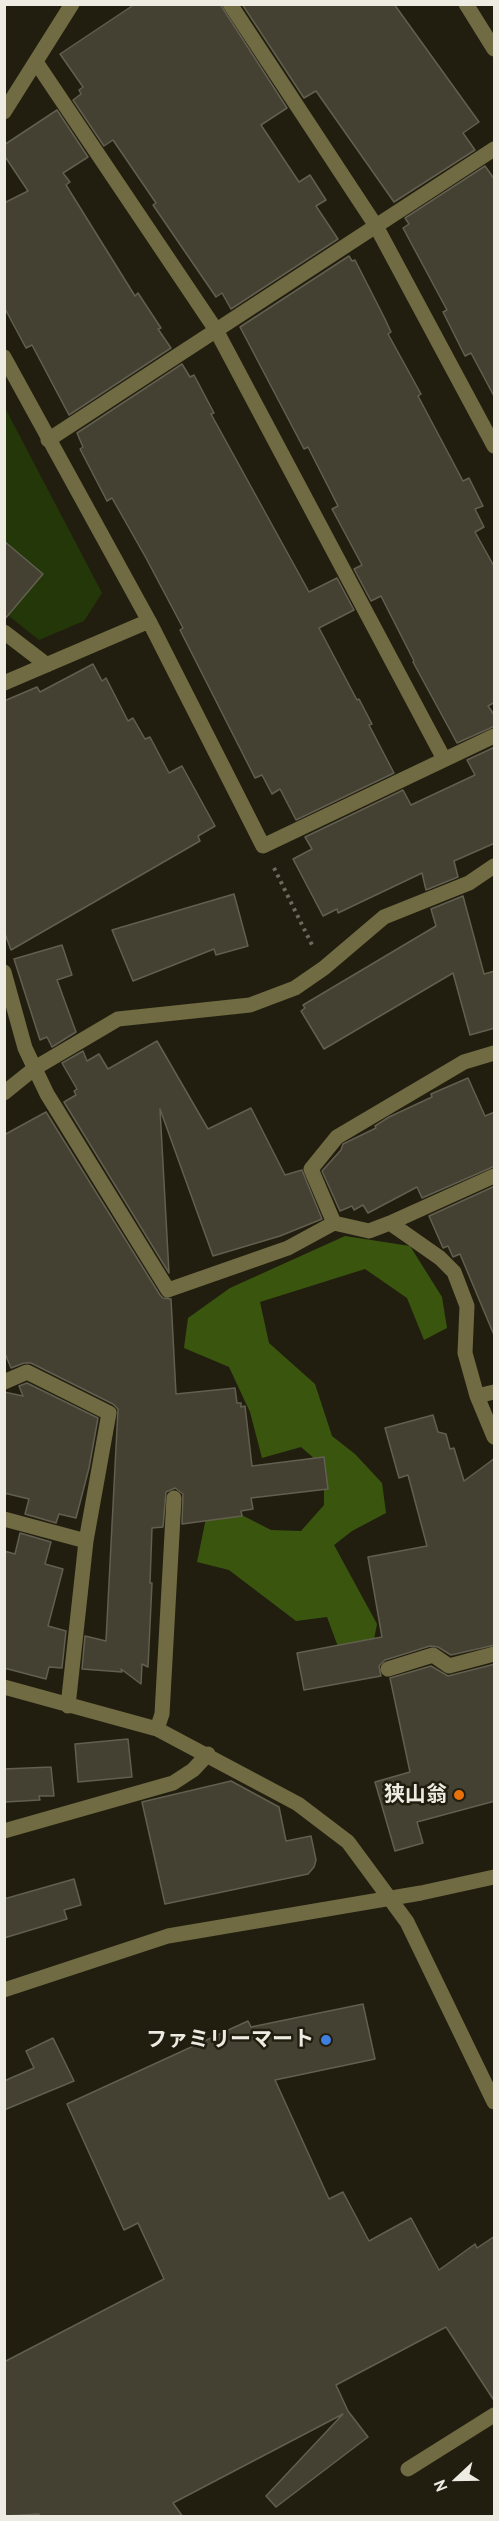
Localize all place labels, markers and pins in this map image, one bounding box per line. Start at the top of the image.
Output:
place label: 狭山翁 [384,1782,447,1808]
marker: 狭山翁 [452,1788,466,1802]
place label: ファミリーマート [146,2027,314,2053]
marker: ファミリーマート [319,2033,333,2047]

